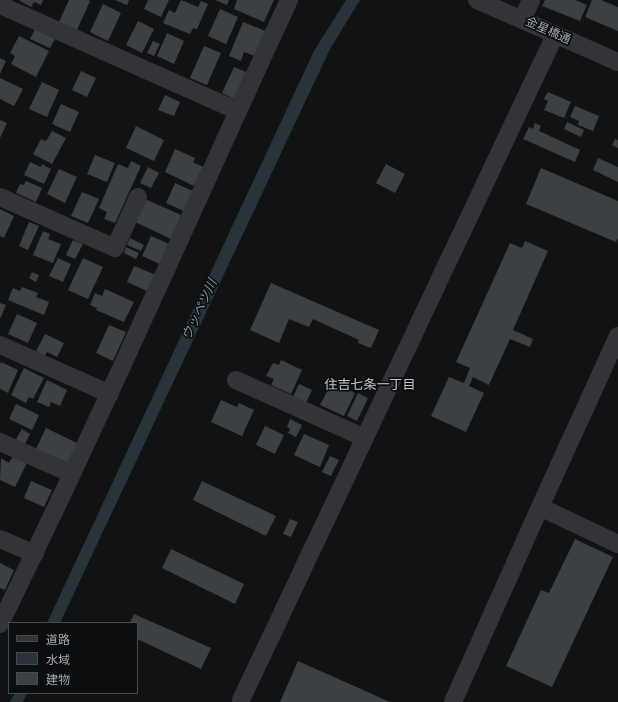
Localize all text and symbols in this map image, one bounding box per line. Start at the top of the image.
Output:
street label: 金星橋通 [523,15,573,47]
water label: ウッペツ川 [179,277,221,343]
district label: 住吉七条一丁目 [325,377,415,393]
legend [8,622,138,694]
text: 道路 [46,633,70,647]
text: 水域 [46,653,70,667]
text: 建物 [46,673,70,687]

